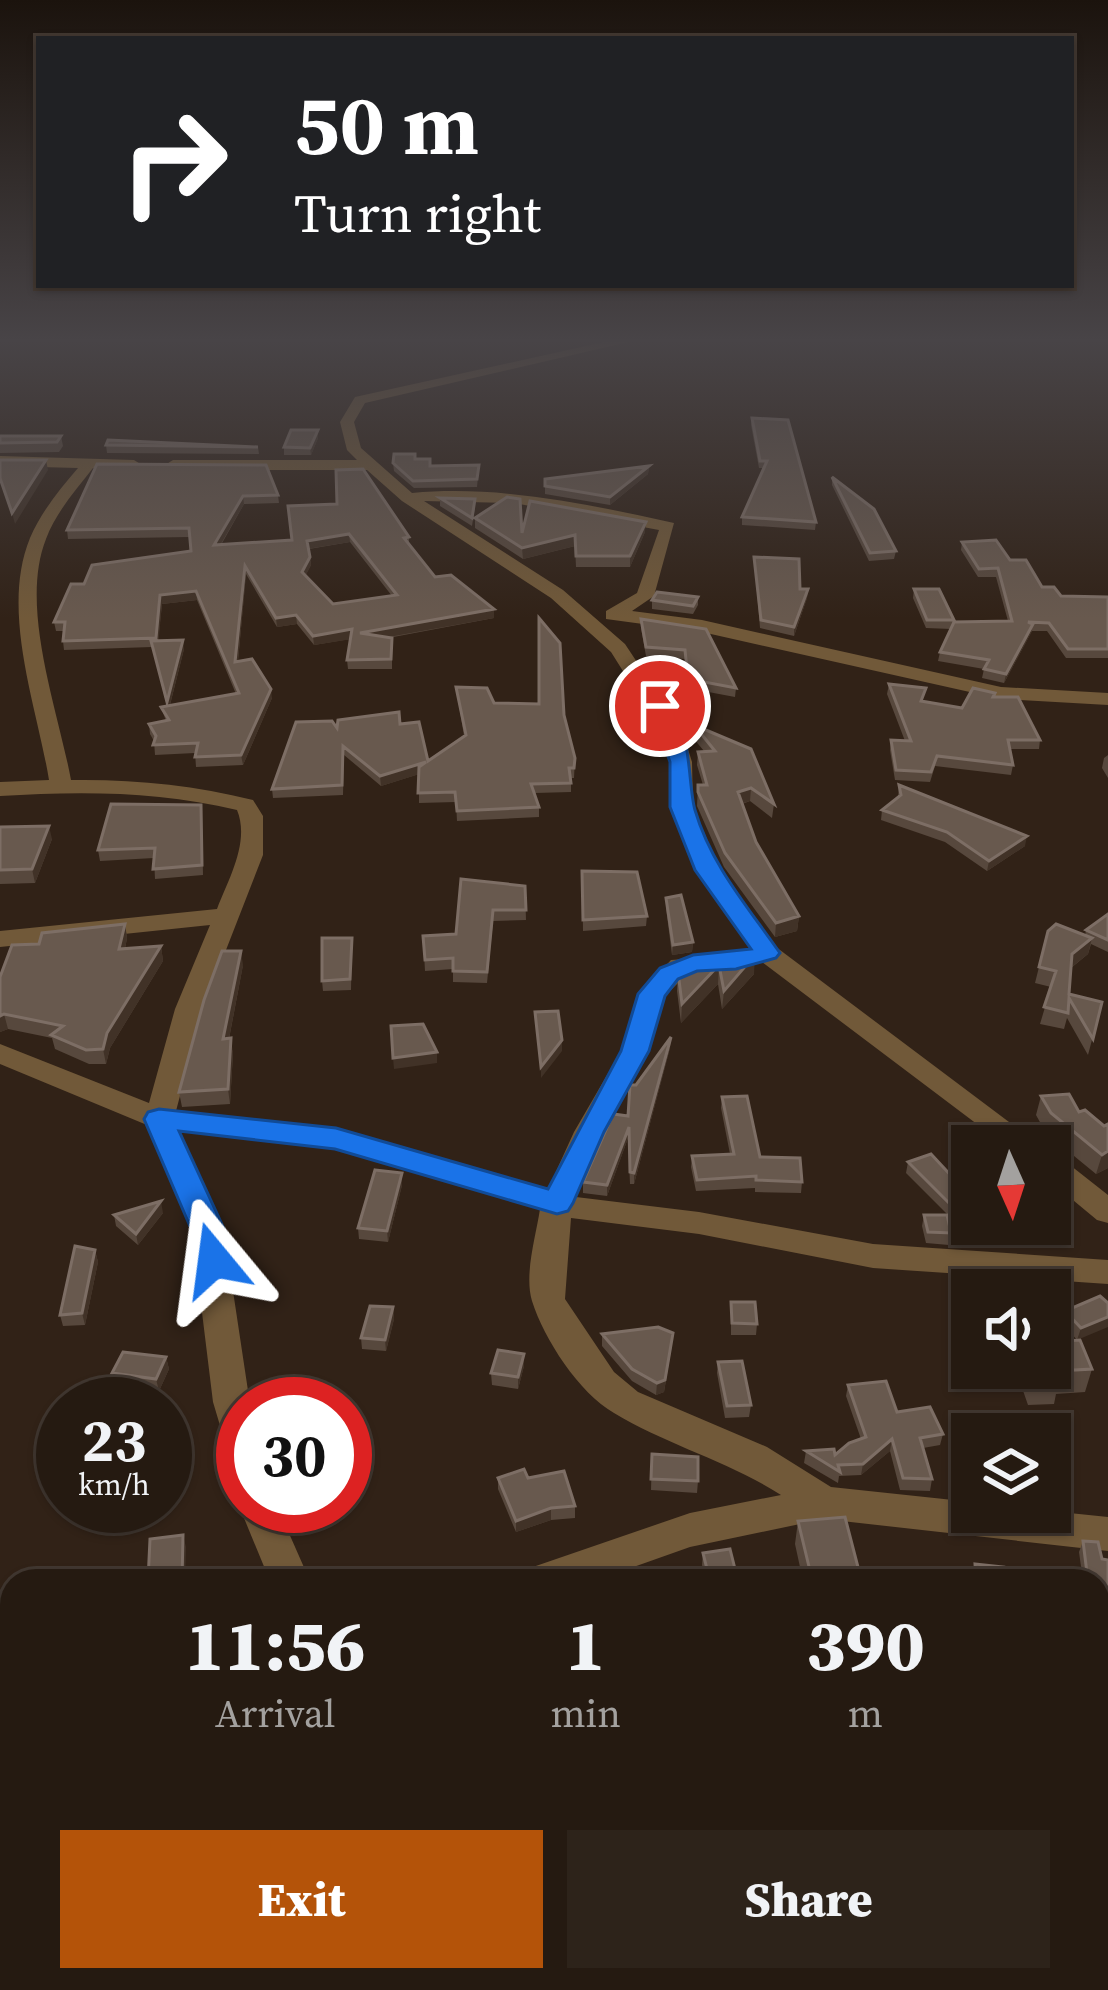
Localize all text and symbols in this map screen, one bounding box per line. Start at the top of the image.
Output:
text: 50 m [294,67,479,182]
icon: right [96,84,252,240]
text: Turn right [294,176,541,250]
pin [609,655,711,757]
icon: arrive [627,673,693,739]
north arrow [951,1125,1071,1245]
map controls [951,1125,1071,1533]
position arrow [151,1197,277,1323]
button: sound [951,1269,1071,1389]
speed limit sign: 30 [216,1377,372,1533]
text: 23 [81,1399,147,1481]
button: layers [951,1413,1071,1533]
text: km/h [78,1464,150,1505]
text: 11:56 [185,1595,365,1694]
text: 1 [566,1595,605,1694]
text: 390 [806,1595,925,1694]
text: Arrival [215,1687,335,1740]
text: min [550,1687,621,1740]
text: m [848,1687,883,1740]
button: Exit [60,1830,543,1968]
button: Share [567,1830,1050,1968]

